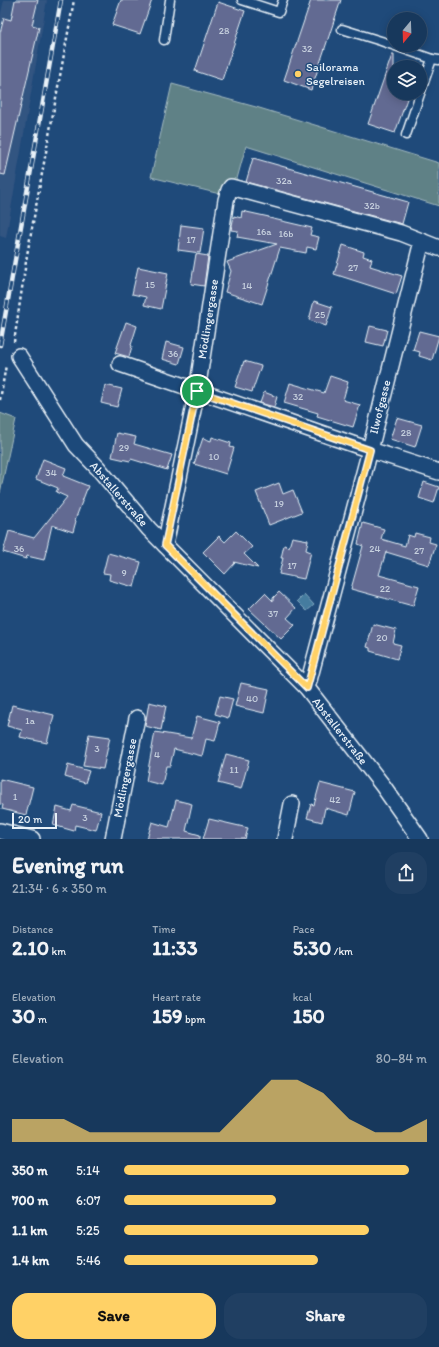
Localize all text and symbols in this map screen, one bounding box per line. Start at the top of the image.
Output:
north arrow [387,12,427,52]
map controls [387,12,427,100]
house number: 28 [219,24,230,37]
house number: 32 [302,42,313,55]
place label: Sailorama Segelreisen [306,60,365,88]
button: layers [387,60,427,100]
marker: Sailorama Segelreisen [293,69,303,79]
house number: 32a [276,174,293,187]
house number: 32b [364,199,380,212]
house number: 16a [256,225,272,238]
house number: 16b [278,227,294,240]
house number: 17 [186,233,196,246]
house number: 27 [348,261,358,274]
house number: 15 [145,278,155,291]
street label: Mödlingergasse [195,278,221,360]
house number: 14 [242,279,252,292]
house number: 25 [315,308,325,321]
house number: 36 [168,347,178,360]
pin [180,374,214,408]
street label: Ilwofgasse [367,378,394,436]
icon: arrive [186,380,208,402]
house number: 32 [293,390,304,403]
house number: 28 [401,426,412,439]
house number: 29 [119,441,129,454]
house number: 10 [209,450,219,463]
street label: Abstallerstraße [87,459,151,529]
house number: 34 [45,466,57,479]
house number: 19 [274,497,284,510]
house number: 36 [14,542,24,555]
house number: 24 [369,542,381,555]
house number: 27 [414,544,424,557]
house number: 17 [287,559,297,572]
house number: 9 [121,566,127,579]
house number: 22 [380,582,391,595]
house number: 37 [268,607,278,620]
house number: 20 [376,631,388,644]
house number: 40 [246,692,258,705]
street label: Abstallerstraße [309,695,371,768]
house number: 1a [25,714,36,727]
street label: Mödlingergasse [110,737,140,819]
house number: 3 [94,742,100,755]
house number: 4 [154,748,160,761]
house number: 11 [229,763,239,776]
house number: 1 [13,790,18,803]
house number: 42 [329,793,341,806]
scale bar [12,811,57,830]
house number: 3 [82,811,88,824]
text: 20 m [18,813,42,826]
text: Evening run [12,852,124,879]
button: share [385,852,427,894]
text: 21:34 · 6 × 350 m [12,881,107,896]
text: Distance [12,923,53,936]
text: Time [152,923,176,936]
text: Pace [293,923,315,936]
text: 2.10 [12,936,49,960]
text: 11:33 [152,936,198,960]
text: 5:30 [293,936,331,960]
text: km [49,945,66,958]
text: /km [331,945,353,958]
text: Elevation [12,991,56,1004]
text: Heart rate [152,991,201,1004]
text: kcal [293,991,312,1004]
text: 30 [12,1004,35,1028]
text: 159 [152,1004,183,1028]
text: 150 [293,1004,325,1028]
text: m [35,1013,47,1026]
text: bpm [183,1013,205,1026]
text: Elevation [12,1051,64,1066]
text: 80–84 m [376,1051,427,1066]
text: 350 m [12,1163,48,1178]
text: 5:14 [76,1163,100,1178]
text: 700 m [12,1193,48,1208]
text: 6:07 [76,1193,101,1208]
text: 1.1 km [12,1223,47,1238]
text: 5:25 [76,1223,100,1238]
text: 1.4 km [12,1253,49,1268]
text: 5:46 [76,1253,101,1268]
button: Save [12,1293,216,1339]
button: Share [224,1293,427,1339]

